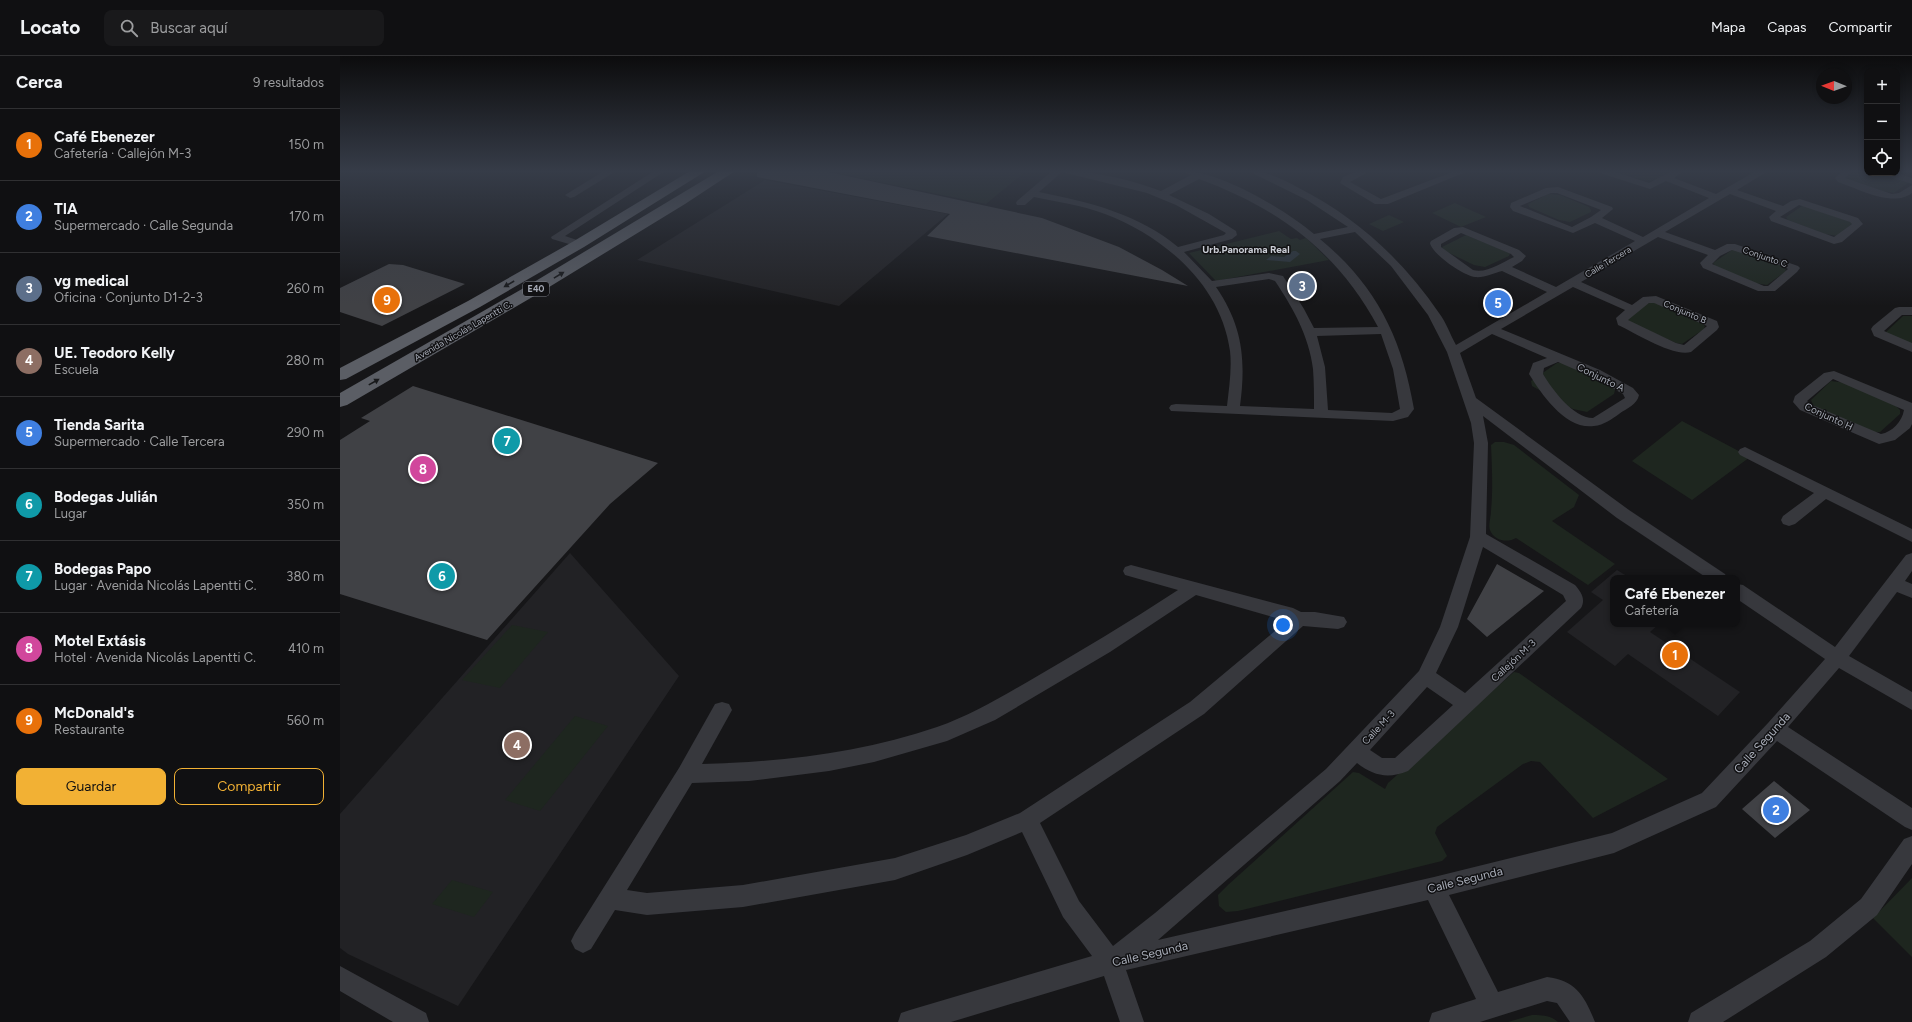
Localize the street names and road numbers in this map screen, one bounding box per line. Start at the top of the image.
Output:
street label: Calle Tercera [1583,243,1633,280]
street label: Conjunto C [1741,244,1789,269]
road number: E40 [523,282,549,296]
street label: Avenida Nicolás Lapentti C. [412,298,514,363]
street label: Conjunto B [1662,298,1709,326]
street label: Conjunto A [1575,360,1627,395]
street label: Conjunto H [1802,400,1855,433]
street label: Callejón M-3 [1488,636,1539,684]
street label: Calle M-3 [1359,707,1398,747]
street label: Calle Segunda [1731,710,1793,776]
street label: Calle Segunda [1426,864,1504,896]
street label: Calle Segunda [1111,939,1189,969]

